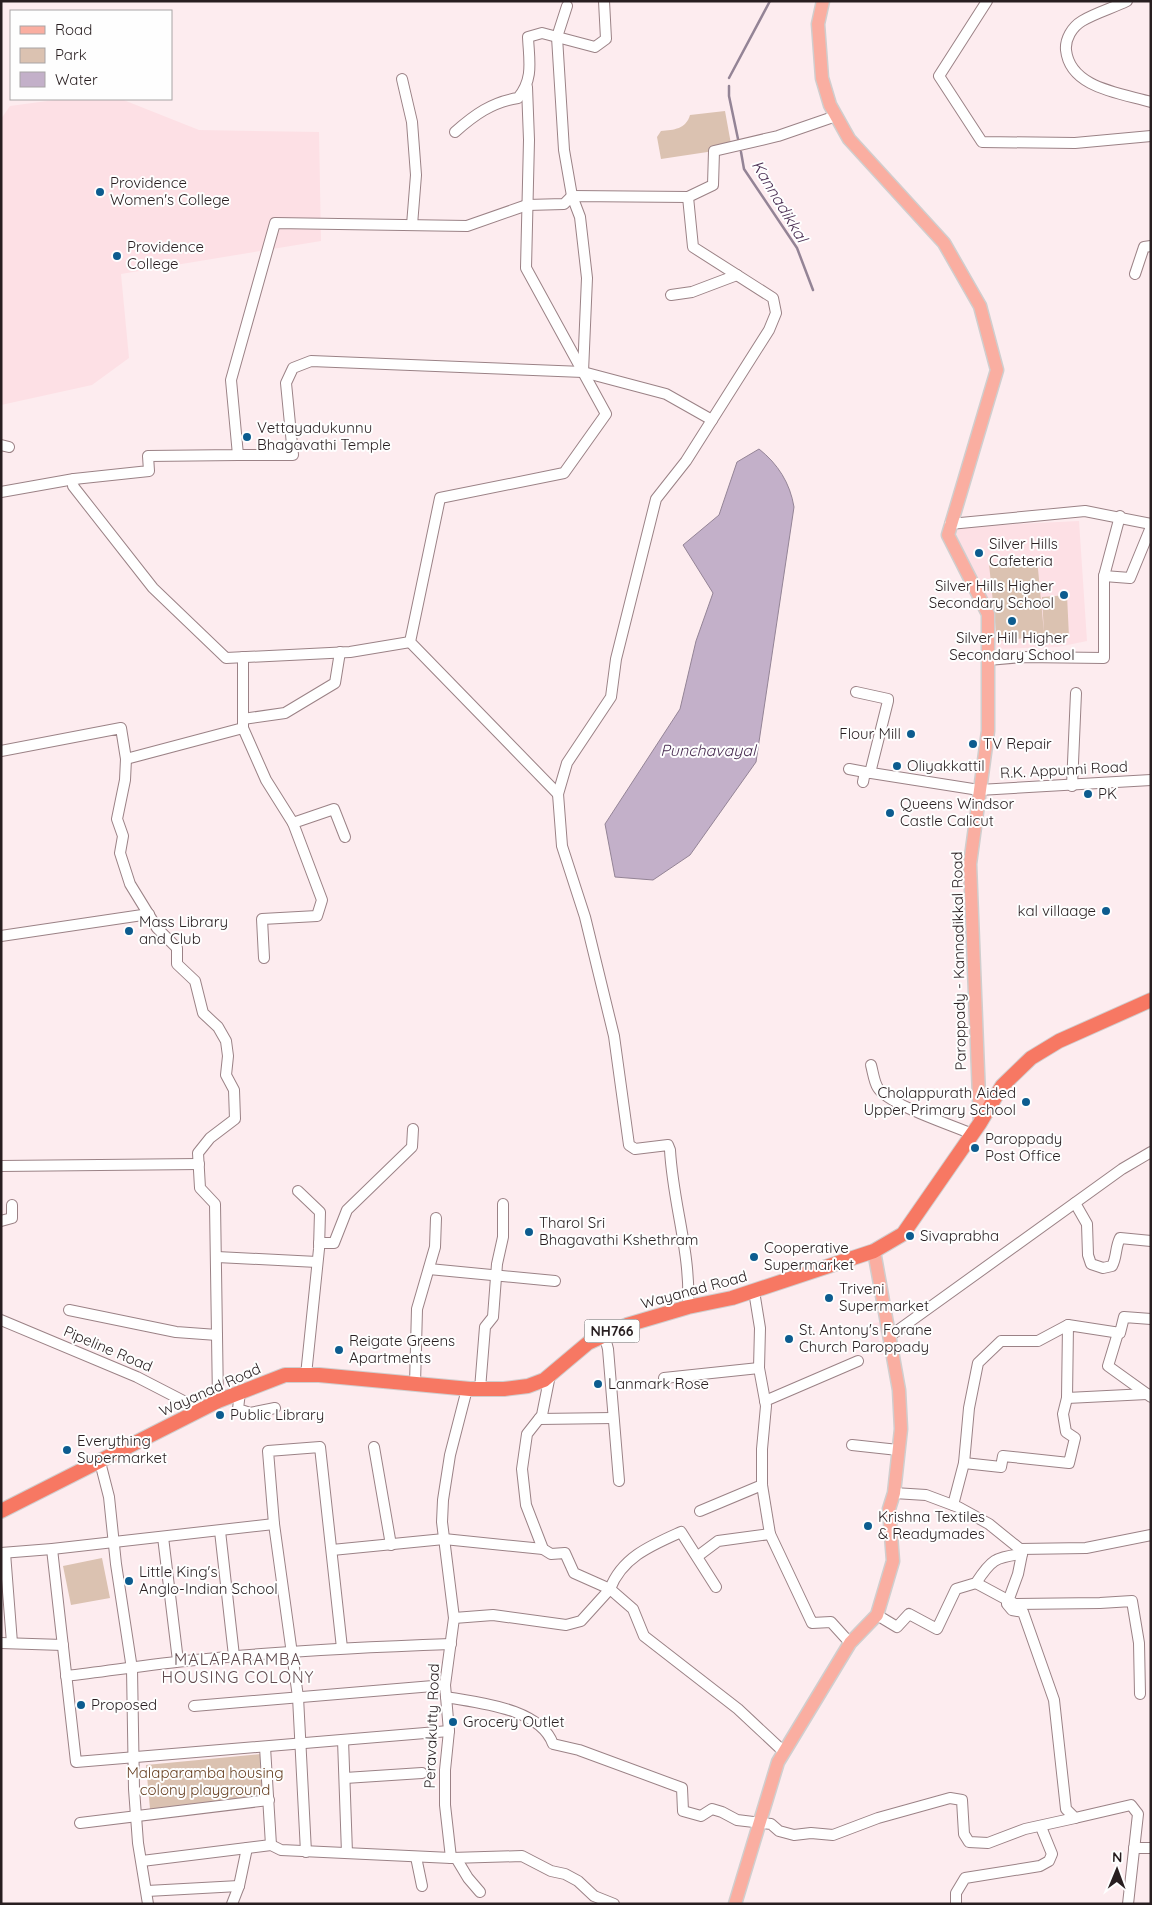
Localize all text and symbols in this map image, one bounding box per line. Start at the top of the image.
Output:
legend [10,10,172,100]
text: Road [55,20,92,39]
text: Park [55,45,87,64]
text: Water [55,70,98,89]
water label: Kannadikkal [748,156,813,248]
place label: Providence Women's College [110,173,230,209]
marker: Providence Women's College [94,186,106,198]
place label: Providence College [127,237,204,273]
marker: Providence College [111,250,123,262]
place label: Vettayadukunnu Bhagavathi Temple [257,418,391,454]
marker: Vettayadukunnu Bhagavathi Temple [241,431,253,443]
place label: Silver Hills Cafeteria [989,534,1058,570]
marker: Silver Hills Cafeteria [973,547,985,559]
place label: Silver Hills Higher Secondary School [929,576,1054,612]
marker: Silver Hills Higher Secondary School [1058,589,1070,601]
marker: Silver Hill Higher Secondary School [1006,615,1018,627]
place label: Silver Hill Higher Secondary School [949,628,1075,664]
place label: Flour Mill [839,724,901,743]
marker: Flour Mill [905,728,917,740]
place label: TV Repair [983,734,1052,753]
marker: TV Repair [967,738,979,750]
water label: Punchavayal [660,740,758,760]
place label: Oliyakkattil [907,756,985,775]
street label: R.K. Appunni Road [1000,757,1128,782]
marker: Oliyakkattil [891,760,903,772]
place label: PK [1098,784,1117,803]
marker: PK [1082,788,1094,800]
place label: Queens Windsor Castle Calicut [900,794,1014,830]
marker: Queens Windsor Castle Calicut [884,807,896,819]
street label: Paroppady - Kannadikkal Road [947,851,970,1071]
place label: kal villaage [1017,901,1096,920]
marker: kal villaage [1100,905,1112,917]
place label: Mass Library and Club [139,912,228,948]
marker: Mass Library and Club [123,925,135,937]
place label: Cholappurath Aided Upper Primary School [863,1083,1016,1119]
marker: Cholappurath Aided Upper Primary School [1020,1096,1032,1108]
place label: Paroppady Post Office [985,1129,1062,1165]
marker: Paroppady Post Office [969,1142,981,1154]
place label: Tharol Sri Bhagavathi Kshethram [539,1213,699,1249]
marker: Tharol Sri Bhagavathi Kshethram [523,1226,535,1238]
place label: Sivaprabha [920,1226,999,1245]
marker: Sivaprabha [904,1230,916,1242]
place label: Cooperative Supermarket [764,1238,854,1274]
marker: Cooperative Supermarket [748,1251,760,1263]
street label: Wayanad Road [639,1266,749,1313]
place label: Triveni Supermarket [839,1279,929,1315]
marker: Triveni Supermarket [823,1292,835,1304]
road number: NH766 [584,1320,640,1342]
place label: St. Antony's Forane Church Paroppady [799,1320,932,1356]
street label: Pipeline Road [61,1321,156,1376]
place label: Reigate Greens Apartments [349,1331,455,1367]
marker: St. Antony's Forane Church Paroppady [783,1333,795,1345]
marker: Reigate Greens Apartments [333,1344,345,1356]
street label: Wayanad Road [156,1359,264,1420]
place label: Lanmark Rose [608,1374,709,1393]
marker: Lanmark Rose [592,1378,604,1390]
place label: Public Library [230,1405,324,1424]
marker: Public Library [214,1409,226,1421]
place label: Everything Supermarket [77,1431,167,1467]
marker: Everything Supermarket [61,1444,73,1456]
place label: Krishna Textiles & Readymades [878,1507,985,1543]
marker: Krishna Textiles & Readymades [862,1520,874,1532]
place label: Little King's Anglo-Indian School [139,1562,278,1598]
marker: Little King's Anglo-Indian School [123,1575,135,1587]
district label: MALAPARAMBA HOUSING COLONY [161,1649,315,1687]
street label: Peravakutty Road [420,1663,443,1789]
place label: Proposed [91,1695,157,1714]
marker: Proposed [75,1699,87,1711]
place label: Grocery Outlet [463,1712,565,1731]
marker: Grocery Outlet [447,1716,459,1728]
park label: Malaparamba housing colony playground [126,1763,284,1799]
north arrow [1092,1845,1142,1895]
text: N [1112,1848,1123,1866]

